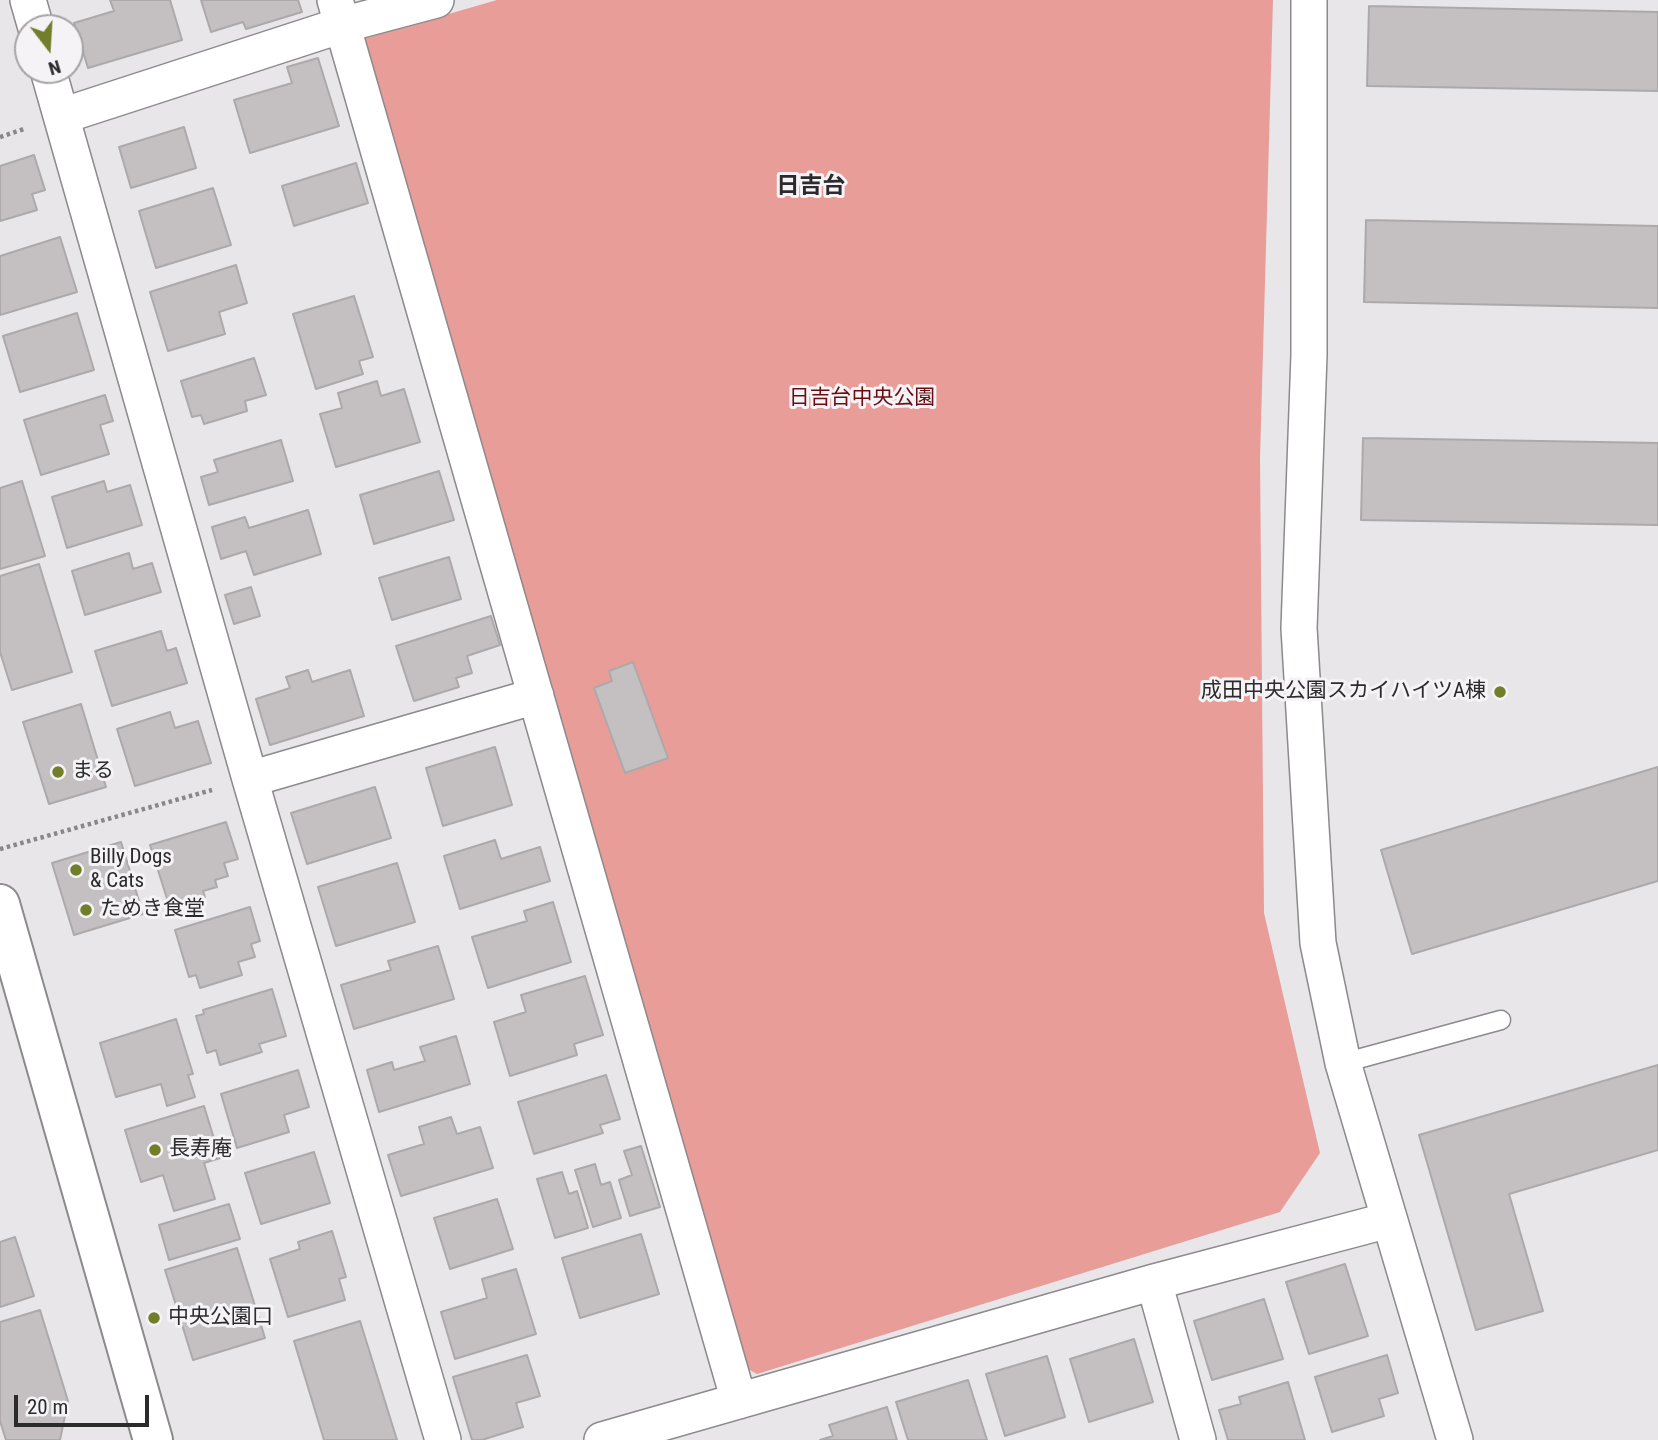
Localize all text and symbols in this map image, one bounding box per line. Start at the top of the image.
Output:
north arrow [14,14,84,84]
text: N [46,55,64,80]
district label: 日吉台 [777,173,845,201]
park label: 日吉台中央公園 [789,386,935,412]
place label: 成田中央公園スカイハイツA棟 [1201,679,1486,705]
marker: 成田中央公園スカイハイツA棟 [1492,684,1508,700]
place label: まる [72,759,114,785]
marker: まる [50,764,66,780]
place label: Billy Dogs & Cats [90,845,172,895]
marker: Billy Dogs & Cats [68,862,84,878]
place label: ためき食堂 [100,897,205,923]
marker: ためき食堂 [78,902,94,918]
place label: 長寿庵 [169,1137,232,1163]
marker: 長寿庵 [147,1142,163,1158]
place label: 中央公園口 [168,1305,273,1331]
marker: 中央公園口 [146,1310,162,1326]
scale bar [18,1380,152,1424]
text: 20 m [27,1395,68,1419]

